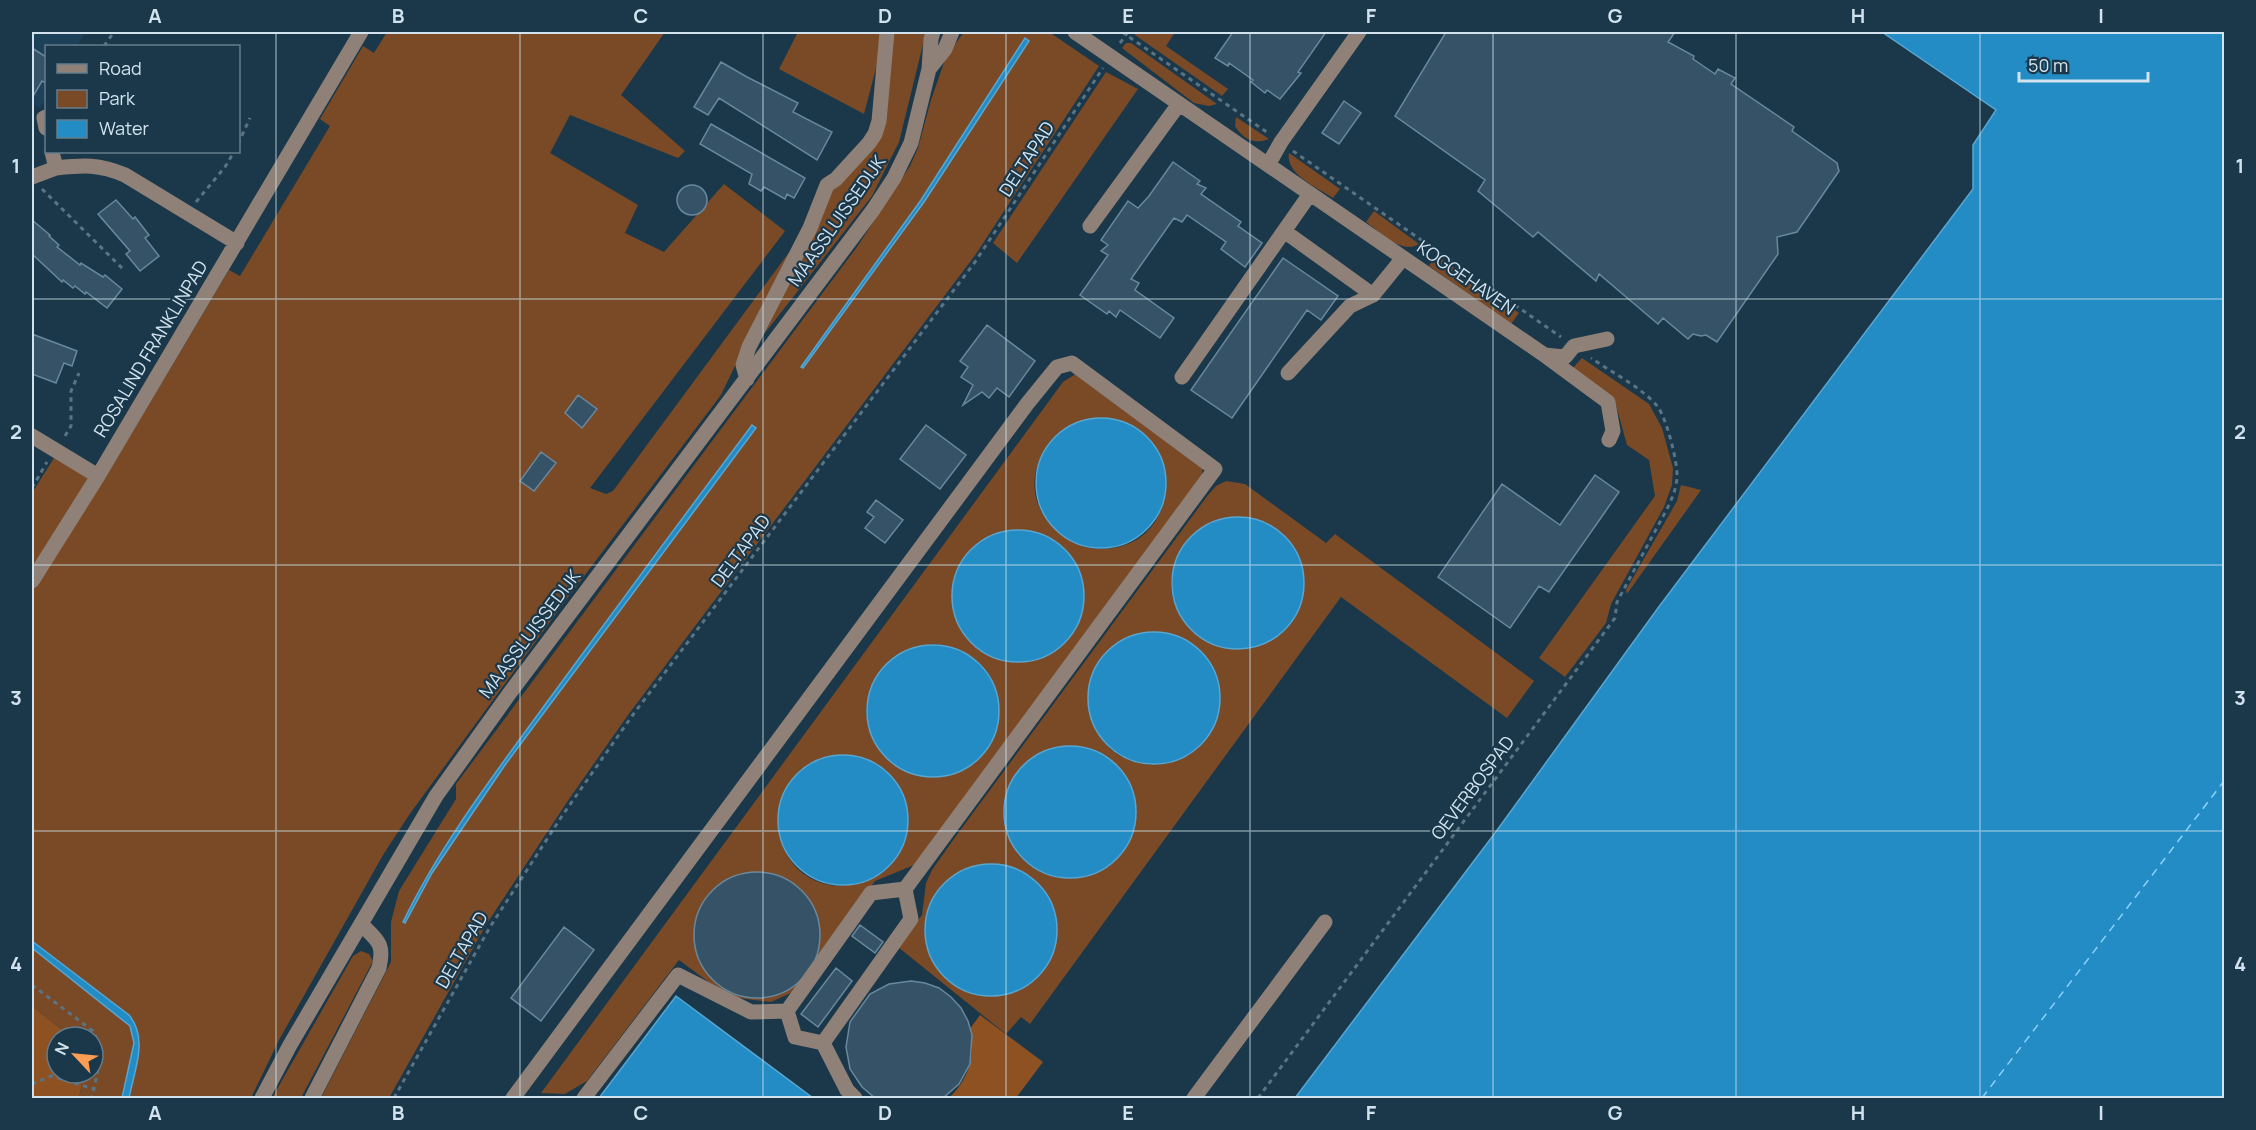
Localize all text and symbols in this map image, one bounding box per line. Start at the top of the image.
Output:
text: A [148,2,162,29]
text: B [392,2,405,29]
text: C [634,2,648,29]
text: D [878,2,892,29]
text: E [1122,2,1134,29]
text: F [1366,2,1377,29]
text: G [1608,2,1623,29]
text: H [1851,2,1865,29]
text: I [2098,2,2104,29]
legend [45,45,240,153]
scale bar [2019,45,2148,83]
text: 50 m [2028,53,2068,77]
text: Road [99,56,142,80]
text: Park [99,86,136,110]
text: Water [99,116,149,140]
street label: DELTAPAD [993,116,1059,201]
street label: MAASSLUISSEDIJK [782,150,891,291]
text: 1 [12,152,20,179]
text: 1 [2236,152,2244,179]
street label: KOGGEHAVEN [1413,234,1520,320]
street label: ROSALIND FRANKLINPAD [88,256,213,441]
text: 2 [10,418,22,445]
text: 2 [2234,418,2246,445]
street label: DELTAPAD [705,509,775,592]
street label: MAASSLUISSEDIJK [473,564,586,702]
text: 3 [10,684,22,711]
text: 3 [2234,684,2246,711]
street label: OEVERBOSPAD [1425,731,1519,844]
street label: DELTAPAD [429,907,493,992]
text: 4 [10,950,22,977]
text: 4 [2234,950,2246,977]
north arrow [45,1025,105,1085]
text: N [49,1038,74,1058]
text: A [148,1099,162,1126]
text: B [392,1099,405,1126]
text: C [634,1099,648,1126]
text: D [878,1099,892,1126]
text: E [1122,1099,1134,1126]
text: F [1366,1099,1377,1126]
text: G [1608,1099,1623,1126]
text: H [1851,1099,1865,1126]
text: I [2098,1099,2104,1126]

